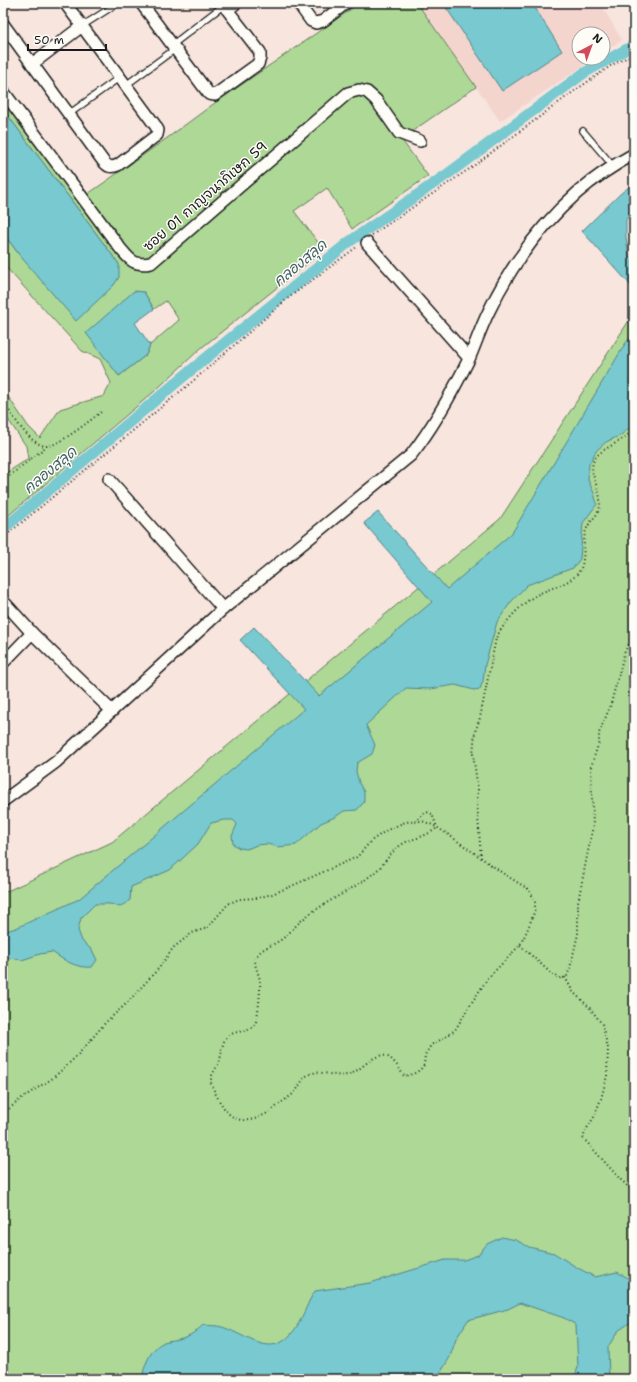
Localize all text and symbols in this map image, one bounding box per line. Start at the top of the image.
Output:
scale bar [28,26,106,52]
north arrow [571,26,611,66]
text: N [589,30,606,48]
text: 50 m [34,32,64,48]
street label: ซอย 01 กาญจนาภิเษก 59 [139,137,271,255]
water label: คลองสลุด [269,234,332,292]
water label: คลองสลุด [19,441,82,499]

